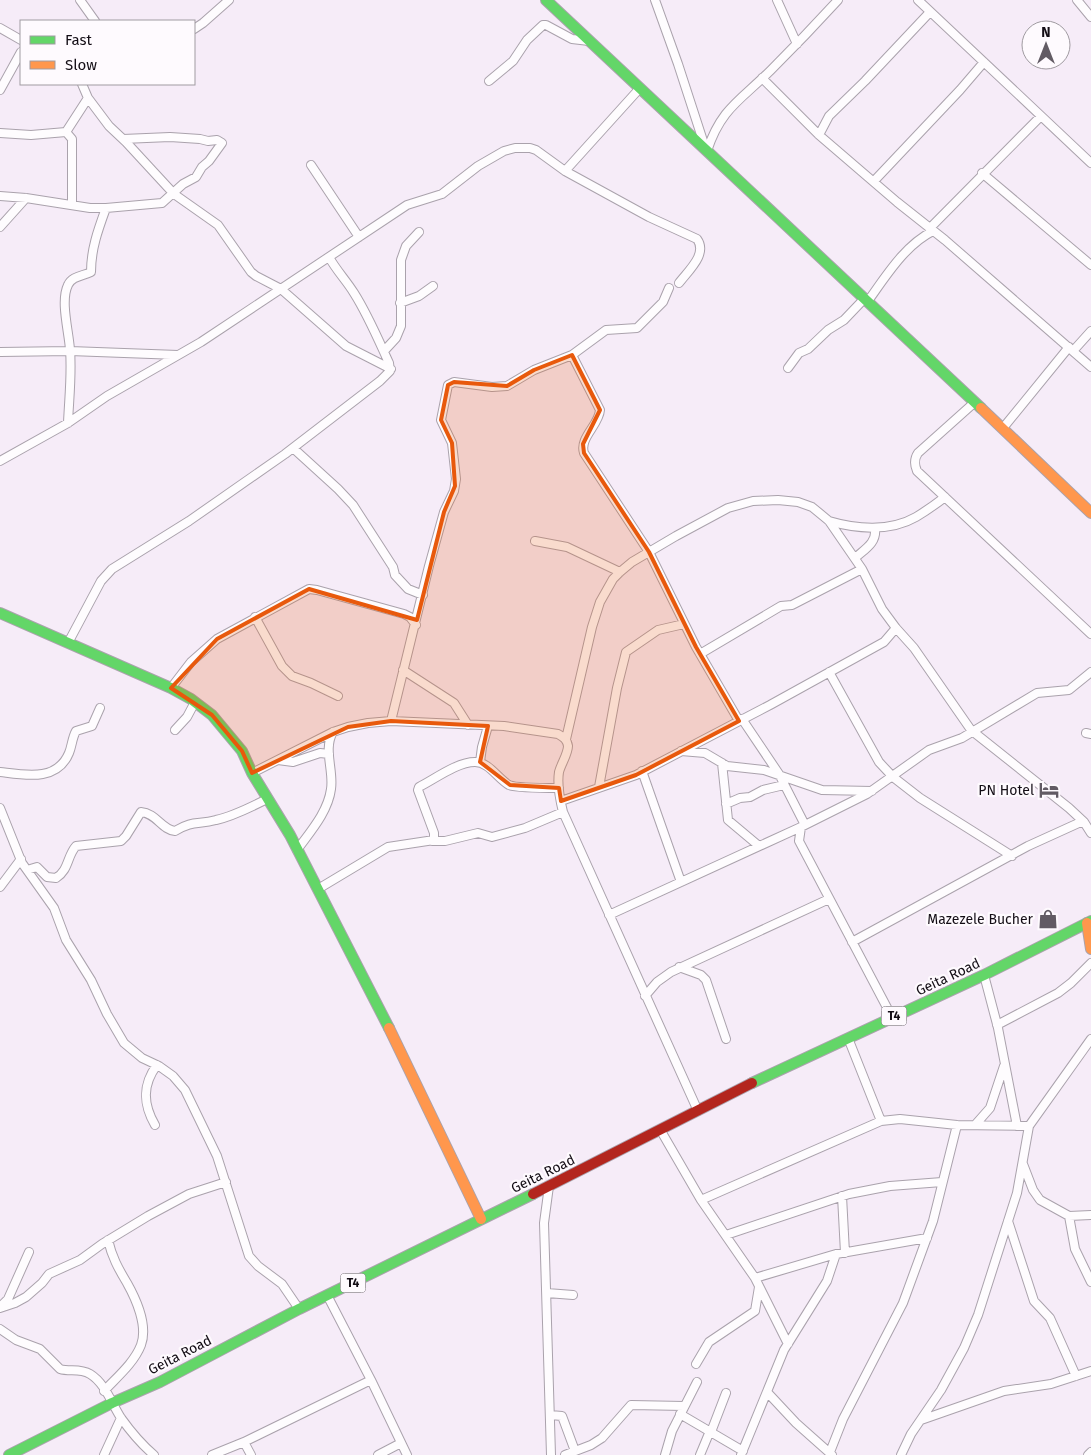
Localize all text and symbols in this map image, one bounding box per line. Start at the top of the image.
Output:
legend [20,20,195,85]
north arrow [1021,20,1071,70]
text: N [1041,24,1051,41]
text: Fast [65,31,92,49]
text: Slow [65,56,97,74]
hotel icon: PN Hotel [1038,779,1060,801]
place label: PN Hotel [978,782,1034,799]
shop icon: Mazezele Bucher [1037,908,1059,930]
place label: Mazezele Bucher [927,911,1034,928]
street label: Geita Road [913,955,983,999]
road number: T4 [882,1006,906,1026]
street label: Geita Road [508,1151,578,1197]
road number: T4 [340,1274,366,1292]
street label: Geita Road [145,1332,215,1378]

